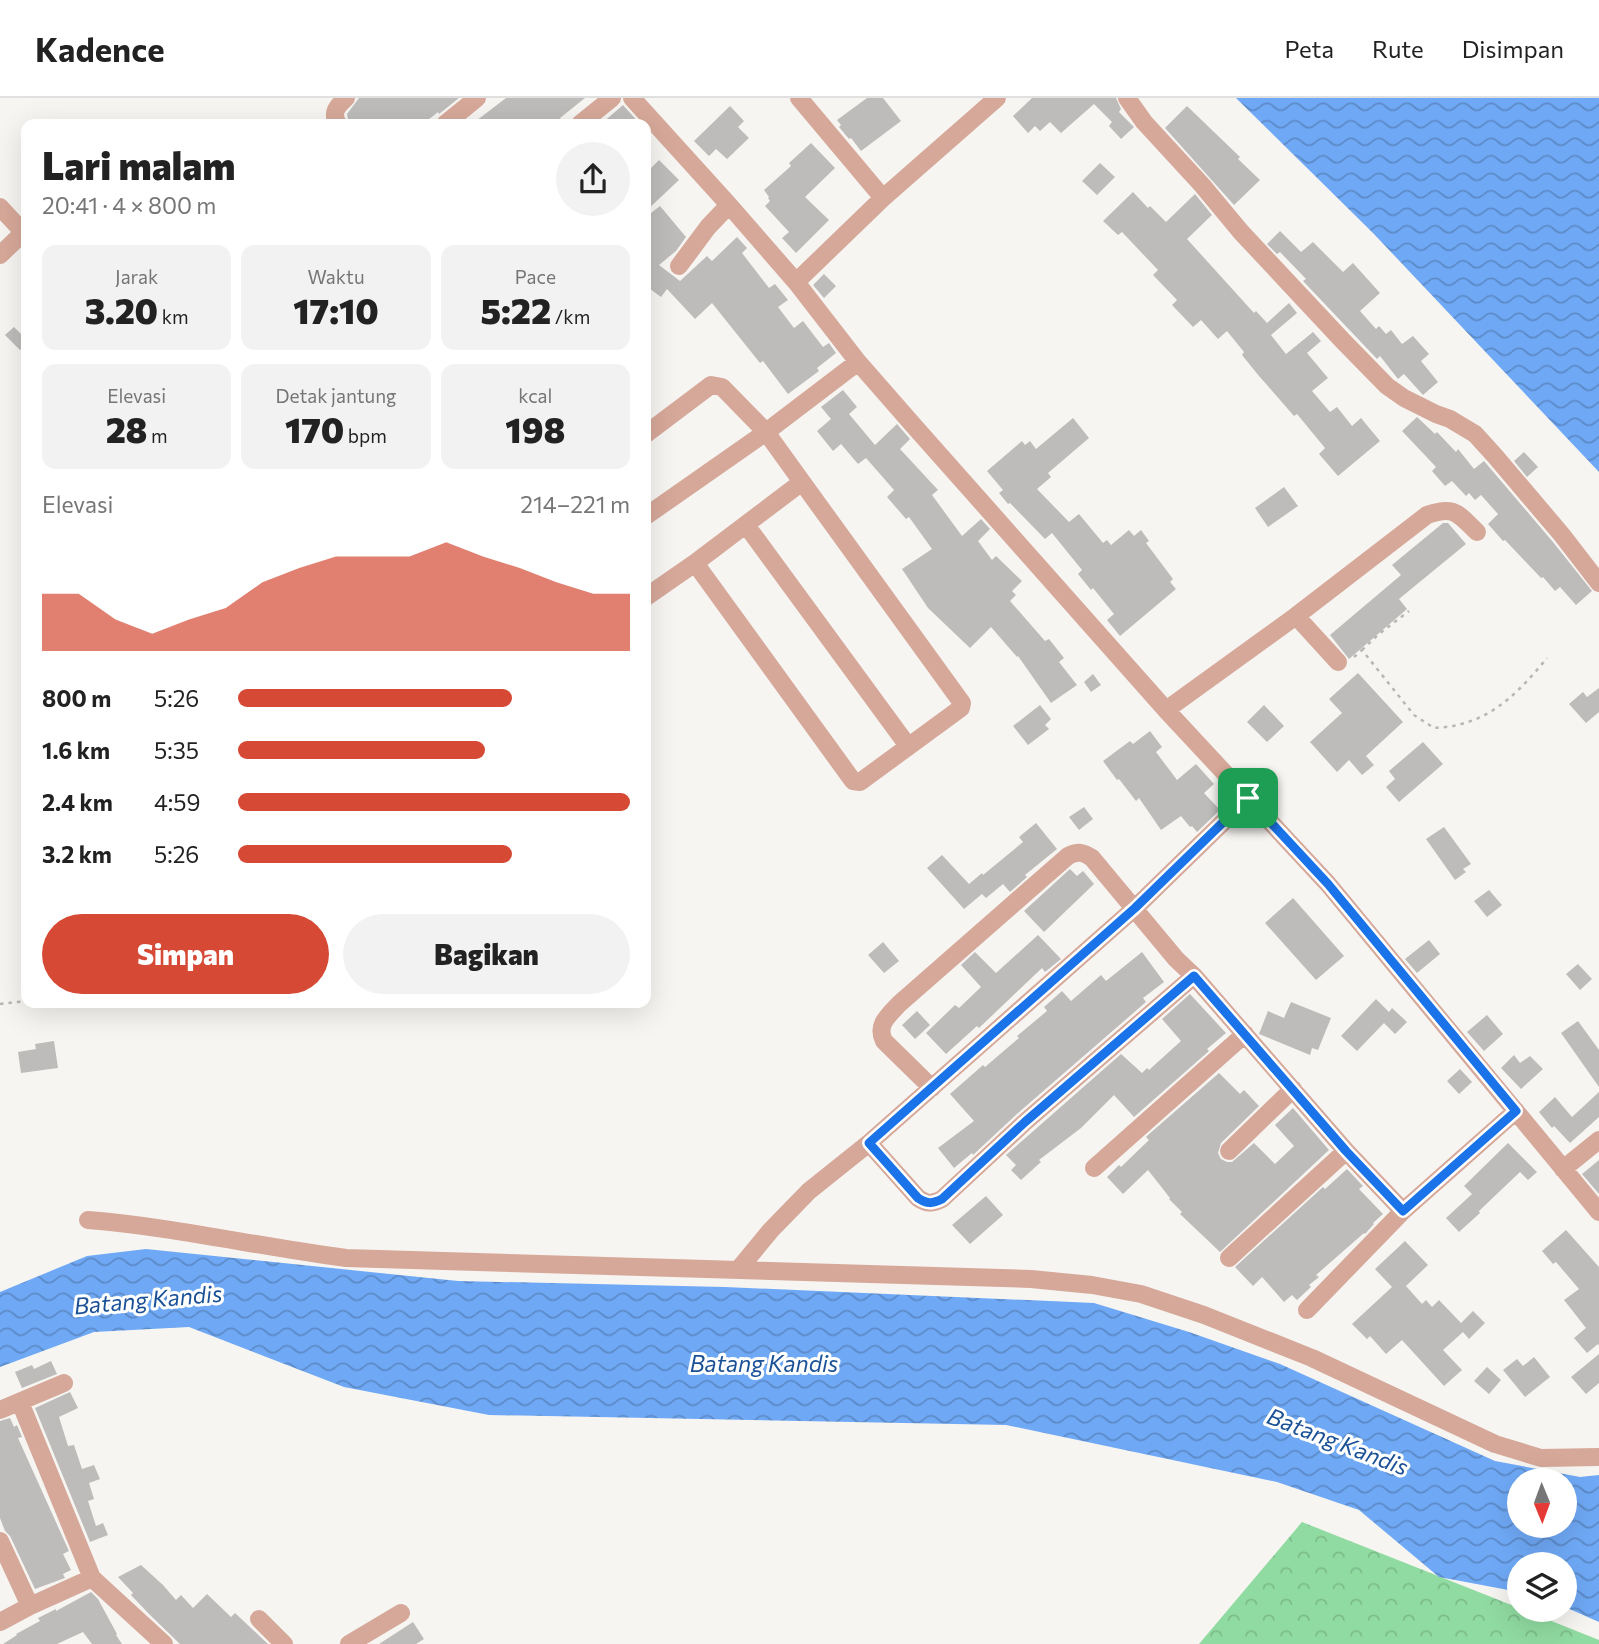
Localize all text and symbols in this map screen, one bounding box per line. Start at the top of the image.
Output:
text: Kadence [35,28,165,69]
text: Peta [1284,34,1334,63]
text: Rute [1372,34,1424,63]
text: Disimpan [1462,34,1564,63]
text: Lari malam [42,141,236,188]
button: share [556,142,630,216]
text: 20:41 · 4 × 800 m [42,191,216,219]
text: Jarak [115,265,158,288]
text: Waktu [307,265,365,288]
text: Pace [515,265,556,288]
text: 3.20 [85,288,158,331]
text: 17:10 [293,288,379,331]
text: 5:22 [480,288,551,331]
text: km [158,305,189,328]
text: /km [551,305,590,328]
text: Elevasi [107,384,166,407]
text: Detak jantung [276,384,396,407]
text: kcal [518,384,552,407]
text: 28 [106,407,147,450]
text: 170 [285,407,344,450]
text: 198 [505,407,565,450]
text: m [147,424,168,447]
text: bpm [344,424,387,447]
text: Elevasi [42,490,113,518]
text: 214–221 m [520,490,630,518]
text: 800 m [42,684,111,712]
text: 5:26 [154,684,199,712]
text: 1.6 km [42,736,110,764]
text: 5:35 [154,736,199,764]
pin [1218,768,1278,828]
icon: arrive [1229,779,1267,817]
text: 2.4 km [42,788,113,816]
text: 4:59 [154,788,200,816]
text: 3.2 km [42,840,112,868]
text: 5:26 [154,840,199,868]
button: Simpan [42,914,329,994]
button: Bagikan [343,914,630,994]
water label: Batang Kandis [73,1279,223,1319]
water label: Batang Kandis [690,1349,838,1377]
water label: Batang Kandis [1264,1401,1412,1481]
north arrow [1507,1468,1577,1538]
map controls [1507,1468,1577,1622]
button: layers [1507,1552,1577,1622]

